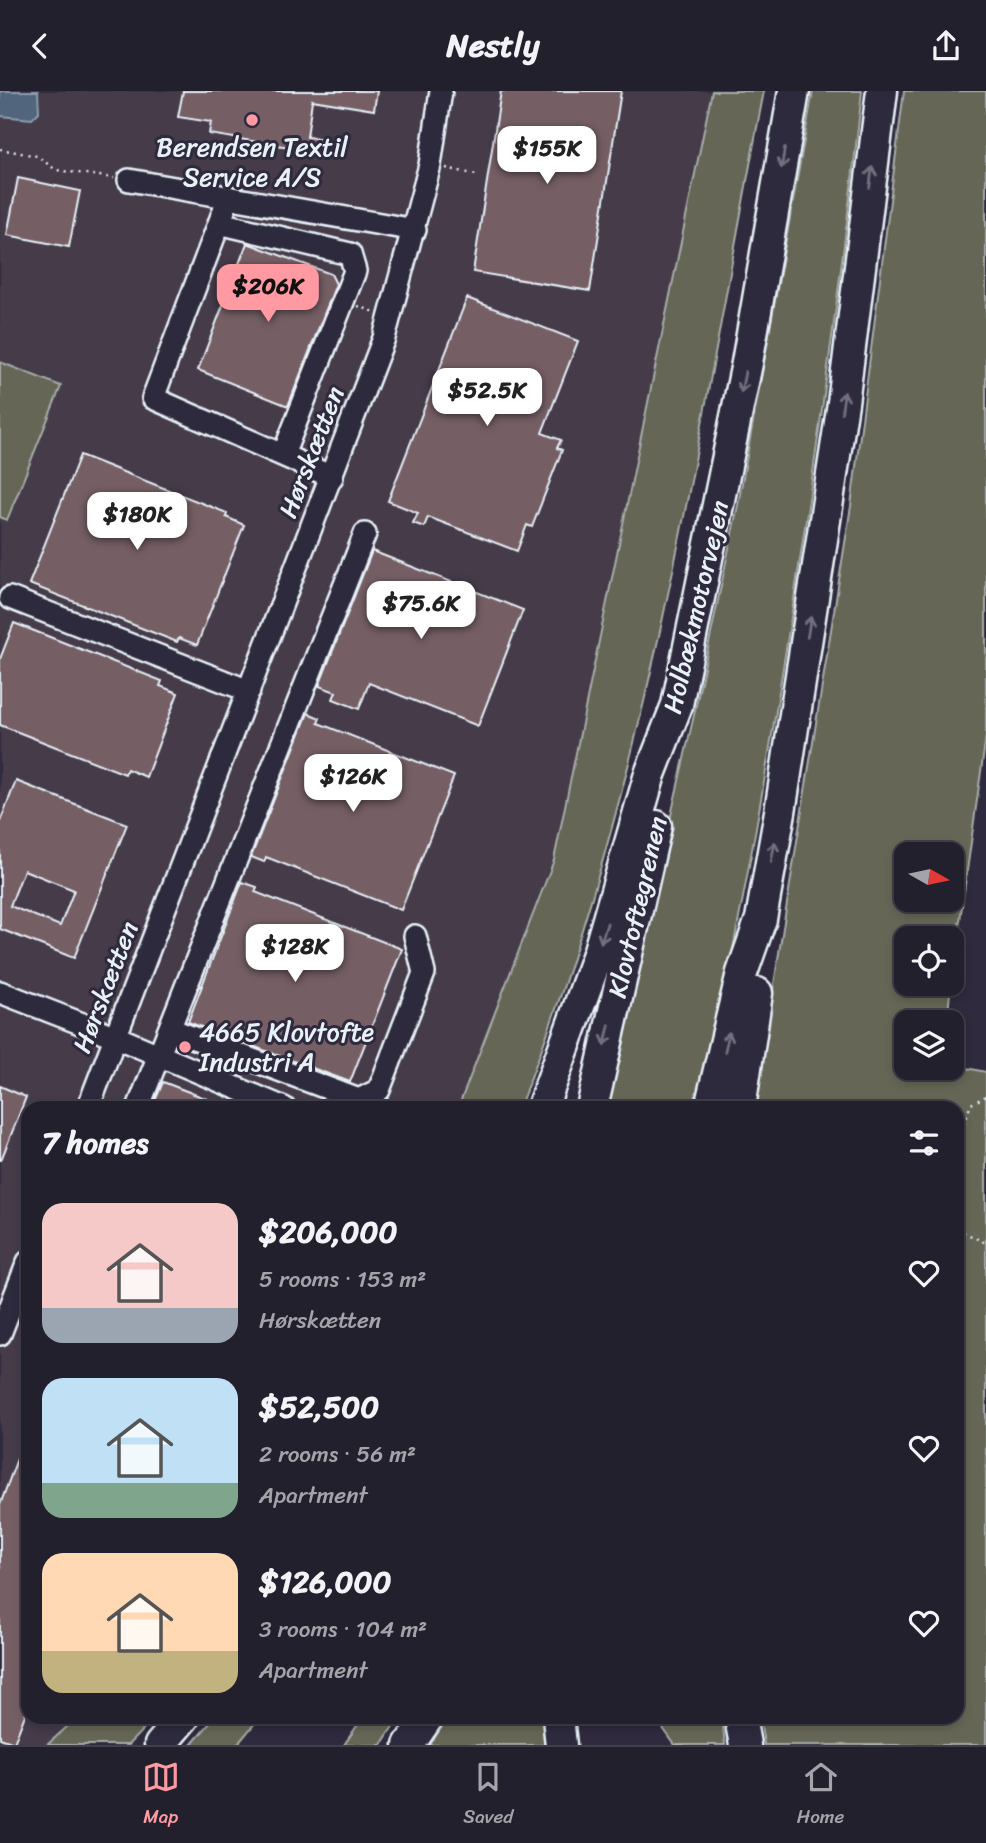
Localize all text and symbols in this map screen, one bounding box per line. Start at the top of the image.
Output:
text: Nestly [446,17,540,74]
icon: back [21,27,59,65]
icon: share [927,27,965,65]
marker: Berendsen Textil Service A/S [244,112,260,128]
place label: Berendsen Textil Service A/S [156,124,348,200]
pin: $155K [498,127,596,186]
text: $155K [513,128,581,169]
one-way arrow [776,146,789,169]
one-way arrow [865,166,878,189]
pin: $206K [219,265,317,324]
text: $206K [233,266,303,307]
pin: $52.5K [430,369,544,428]
text: $52.5K [448,370,526,411]
one-way arrow [736,370,750,393]
street label: Hørskætten [265,379,357,525]
one-way arrow [836,392,849,414]
pin: $180K [88,493,186,552]
text: $180K [103,494,171,535]
street label: Holbækmotorvejen [649,496,743,718]
pin: $75.6K [364,581,478,641]
text: $75.6K [383,583,459,624]
one-way arrow [803,617,816,639]
pin: $126K [304,755,402,814]
text: $126K [320,756,386,797]
street label: Klovtoftegrenen [594,812,680,1002]
one-way arrow [767,841,780,864]
north arrow [894,842,964,912]
map controls [894,842,964,1080]
street label: Hørskætten [59,914,151,1060]
one-way arrow [597,922,610,944]
pin: $128K [246,925,344,984]
text: $128K [262,926,328,967]
button: locate [894,926,964,996]
place label: 4665 Klovtofte Industri A [198,1009,375,1085]
button: layers [894,1010,964,1080]
one-way arrow [600,1023,613,1046]
one-way arrow [721,1031,734,1053]
marker: 4665 Klovtofte Industri A [177,1039,193,1055]
text: 7 homes [42,1116,149,1170]
icon: filters [905,1124,943,1162]
text: $206,000 [259,1205,397,1259]
icon: home [98,1231,182,1315]
icon: heart [905,1254,943,1292]
text: 5 rooms · 153 m² [259,1259,426,1300]
text: Hørskætten [259,1300,381,1341]
text: $52,500 [259,1380,379,1434]
icon: home [98,1406,182,1490]
icon: heart [905,1429,943,1467]
text: 2 rooms · 56 m² [259,1434,416,1475]
text: Apartment [259,1475,368,1516]
text: $126,000 [259,1555,391,1609]
icon: home [98,1581,182,1665]
icon: heart [905,1604,943,1642]
text: 3 rooms · 104 m² [259,1609,427,1650]
text: Apartment [259,1650,368,1691]
tab: Map [142,1758,180,1833]
tab: Saved [463,1758,513,1833]
tab: Home [797,1758,844,1833]

